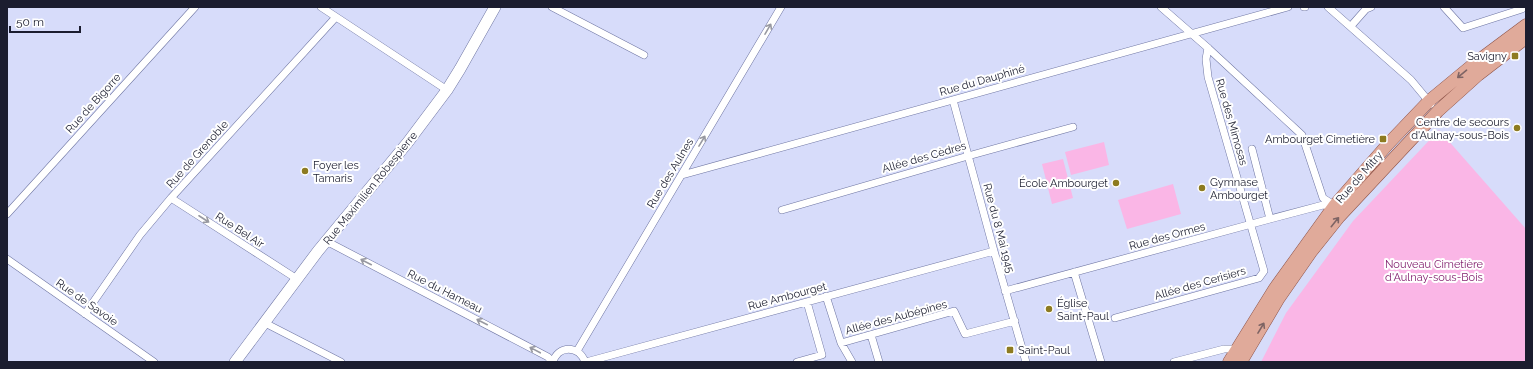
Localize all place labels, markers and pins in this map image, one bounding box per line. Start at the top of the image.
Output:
place label: Savigny [1467,50,1507,63]
marker: Savigny [1510,51,1520,61]
place label: Centre de secours d'Aulnay-sous-Bois [1411,116,1509,142]
marker: Centre de secours d'Aulnay-sous-Bois [1512,123,1522,133]
place label: Ambourget Cimetière [1265,133,1376,146]
marker: Ambourget Cimetière [1378,134,1388,144]
place label: Foyer les Tamaris [313,159,359,185]
marker: Foyer les Tamaris [300,166,310,176]
place label: École Ambourget [1019,176,1108,190]
place label: Gymnase Ambourget [1210,176,1268,202]
marker: École Ambourget [1111,178,1121,188]
marker: Gymnase Ambourget [1197,183,1207,193]
place label: Église Saint-Paul [1057,296,1109,323]
marker: Église Saint-Paul [1044,304,1054,314]
place label: Saint-Paul [1018,344,1070,357]
marker: Saint-Paul [1005,345,1015,355]

